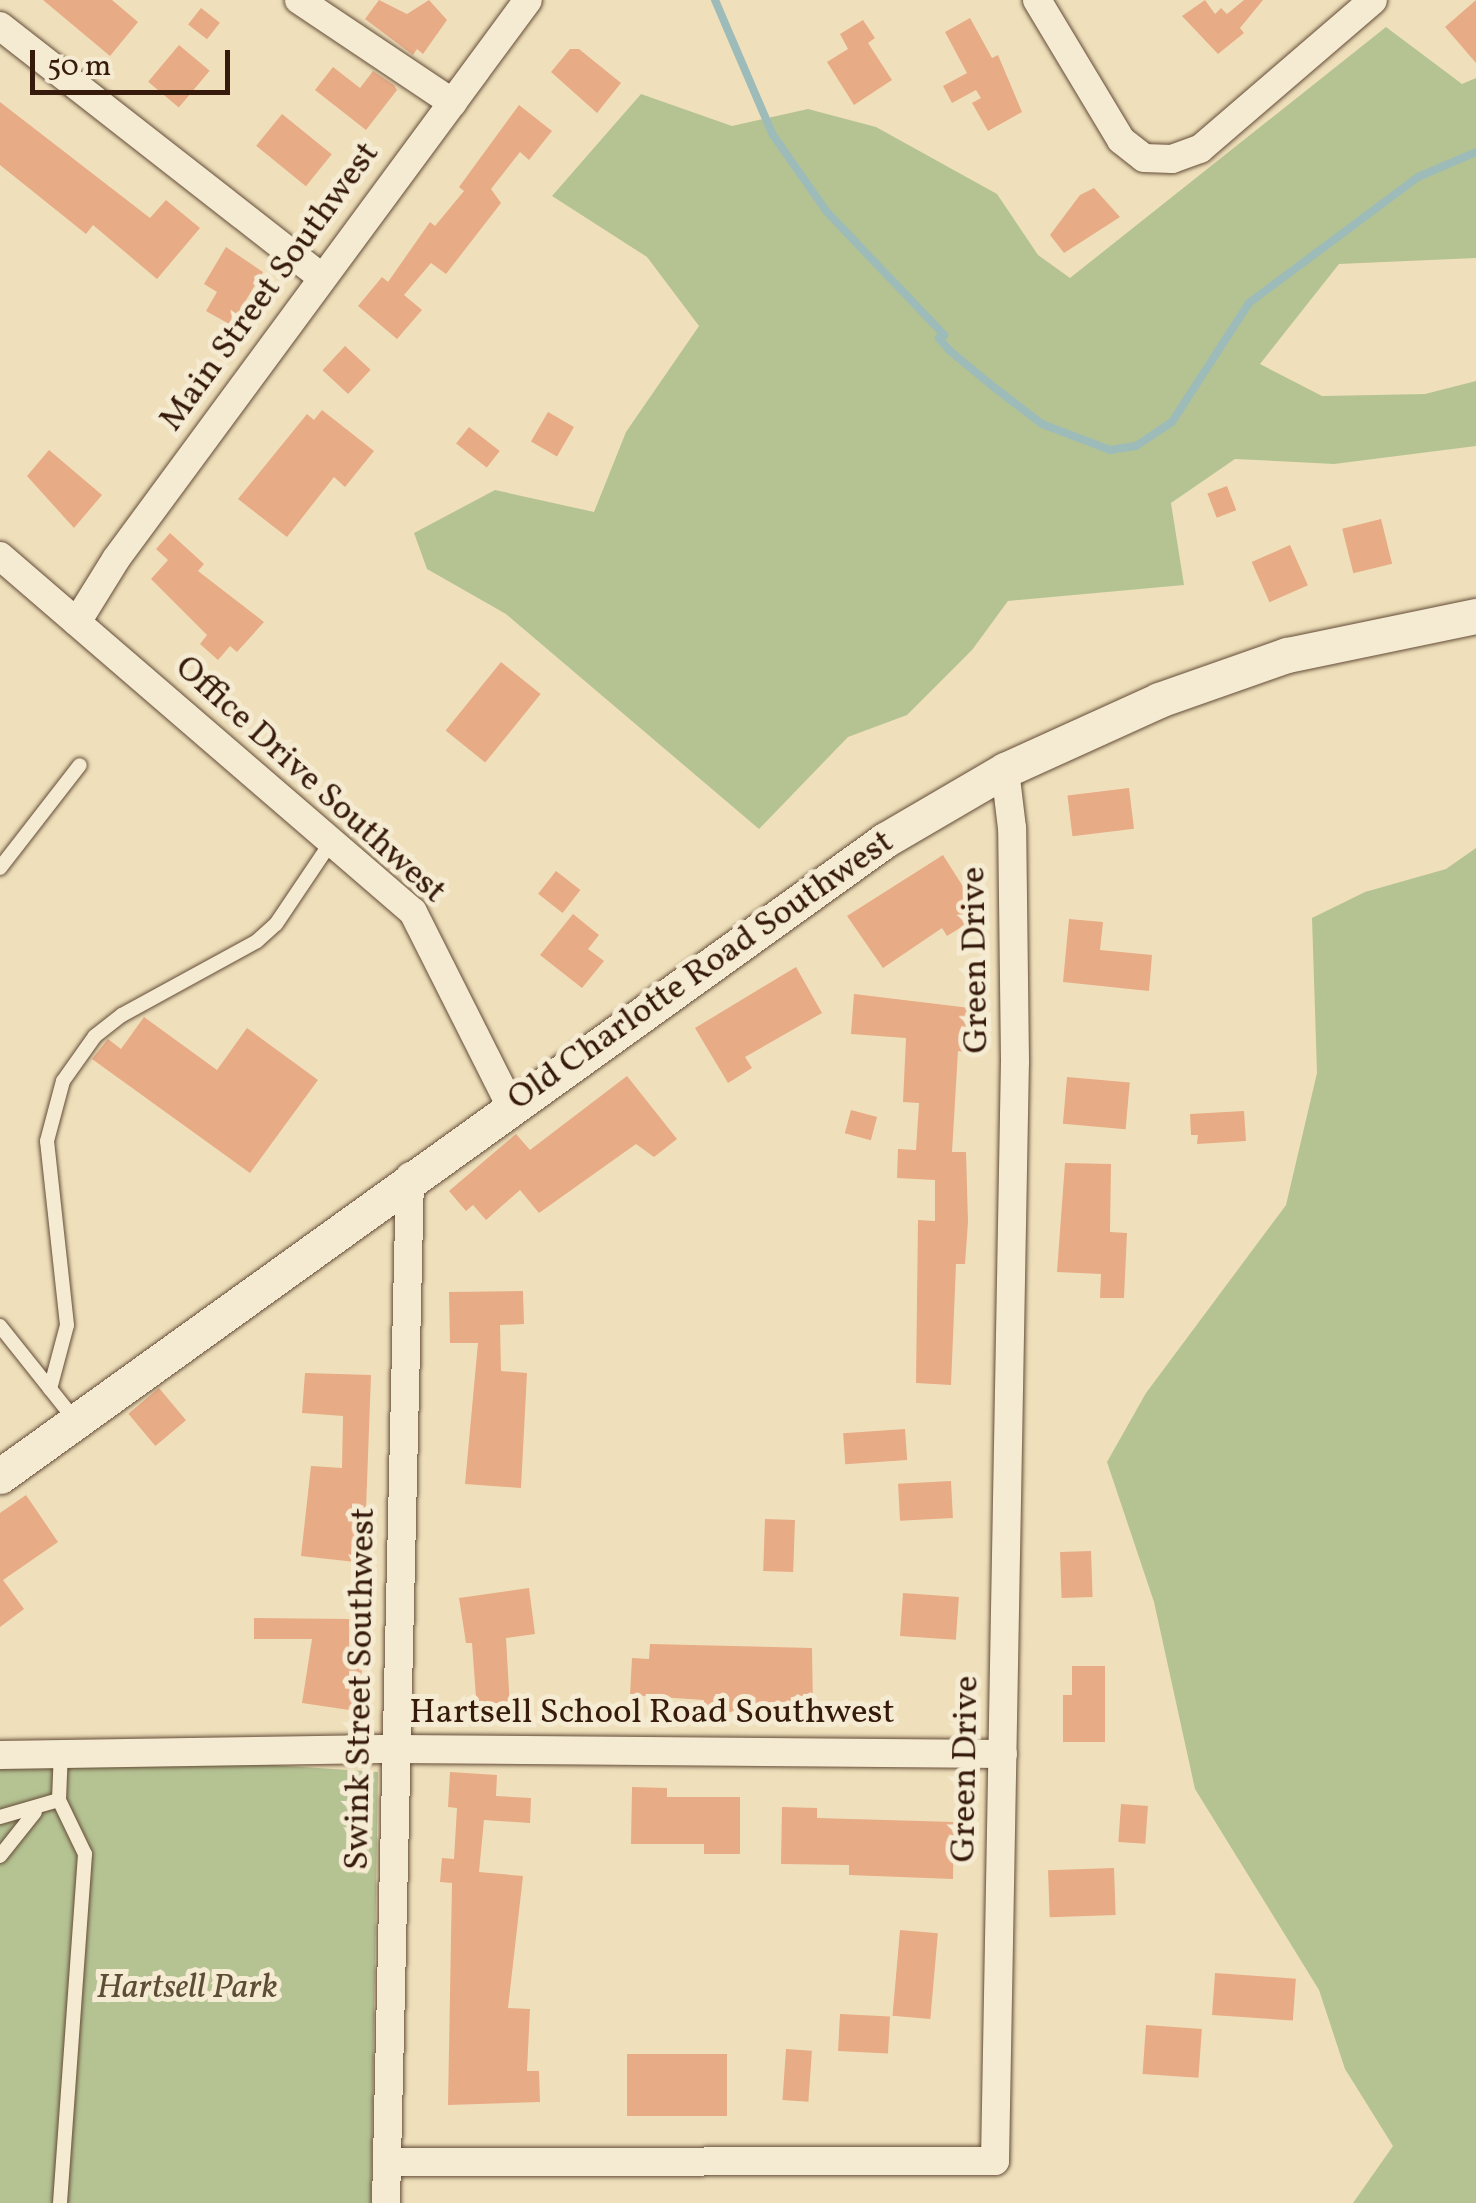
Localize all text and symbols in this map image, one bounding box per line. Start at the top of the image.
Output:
scale bar [35,30,235,92]
text: 50 m [47,46,111,88]
street label: Main Street Southwest [151,134,389,440]
street label: Office Drive Southwest [166,647,454,913]
street label: Old Charlotte Road Southwest [500,822,902,1120]
street label: Green Drive [953,866,999,1054]
street label: Swink Street Southwest [337,1507,385,1871]
street label: Green Drive [943,1675,989,1863]
street label: Hartsell School Road Southwest [409,1692,895,1734]
park label: Hartsell Park [96,1967,278,2009]

